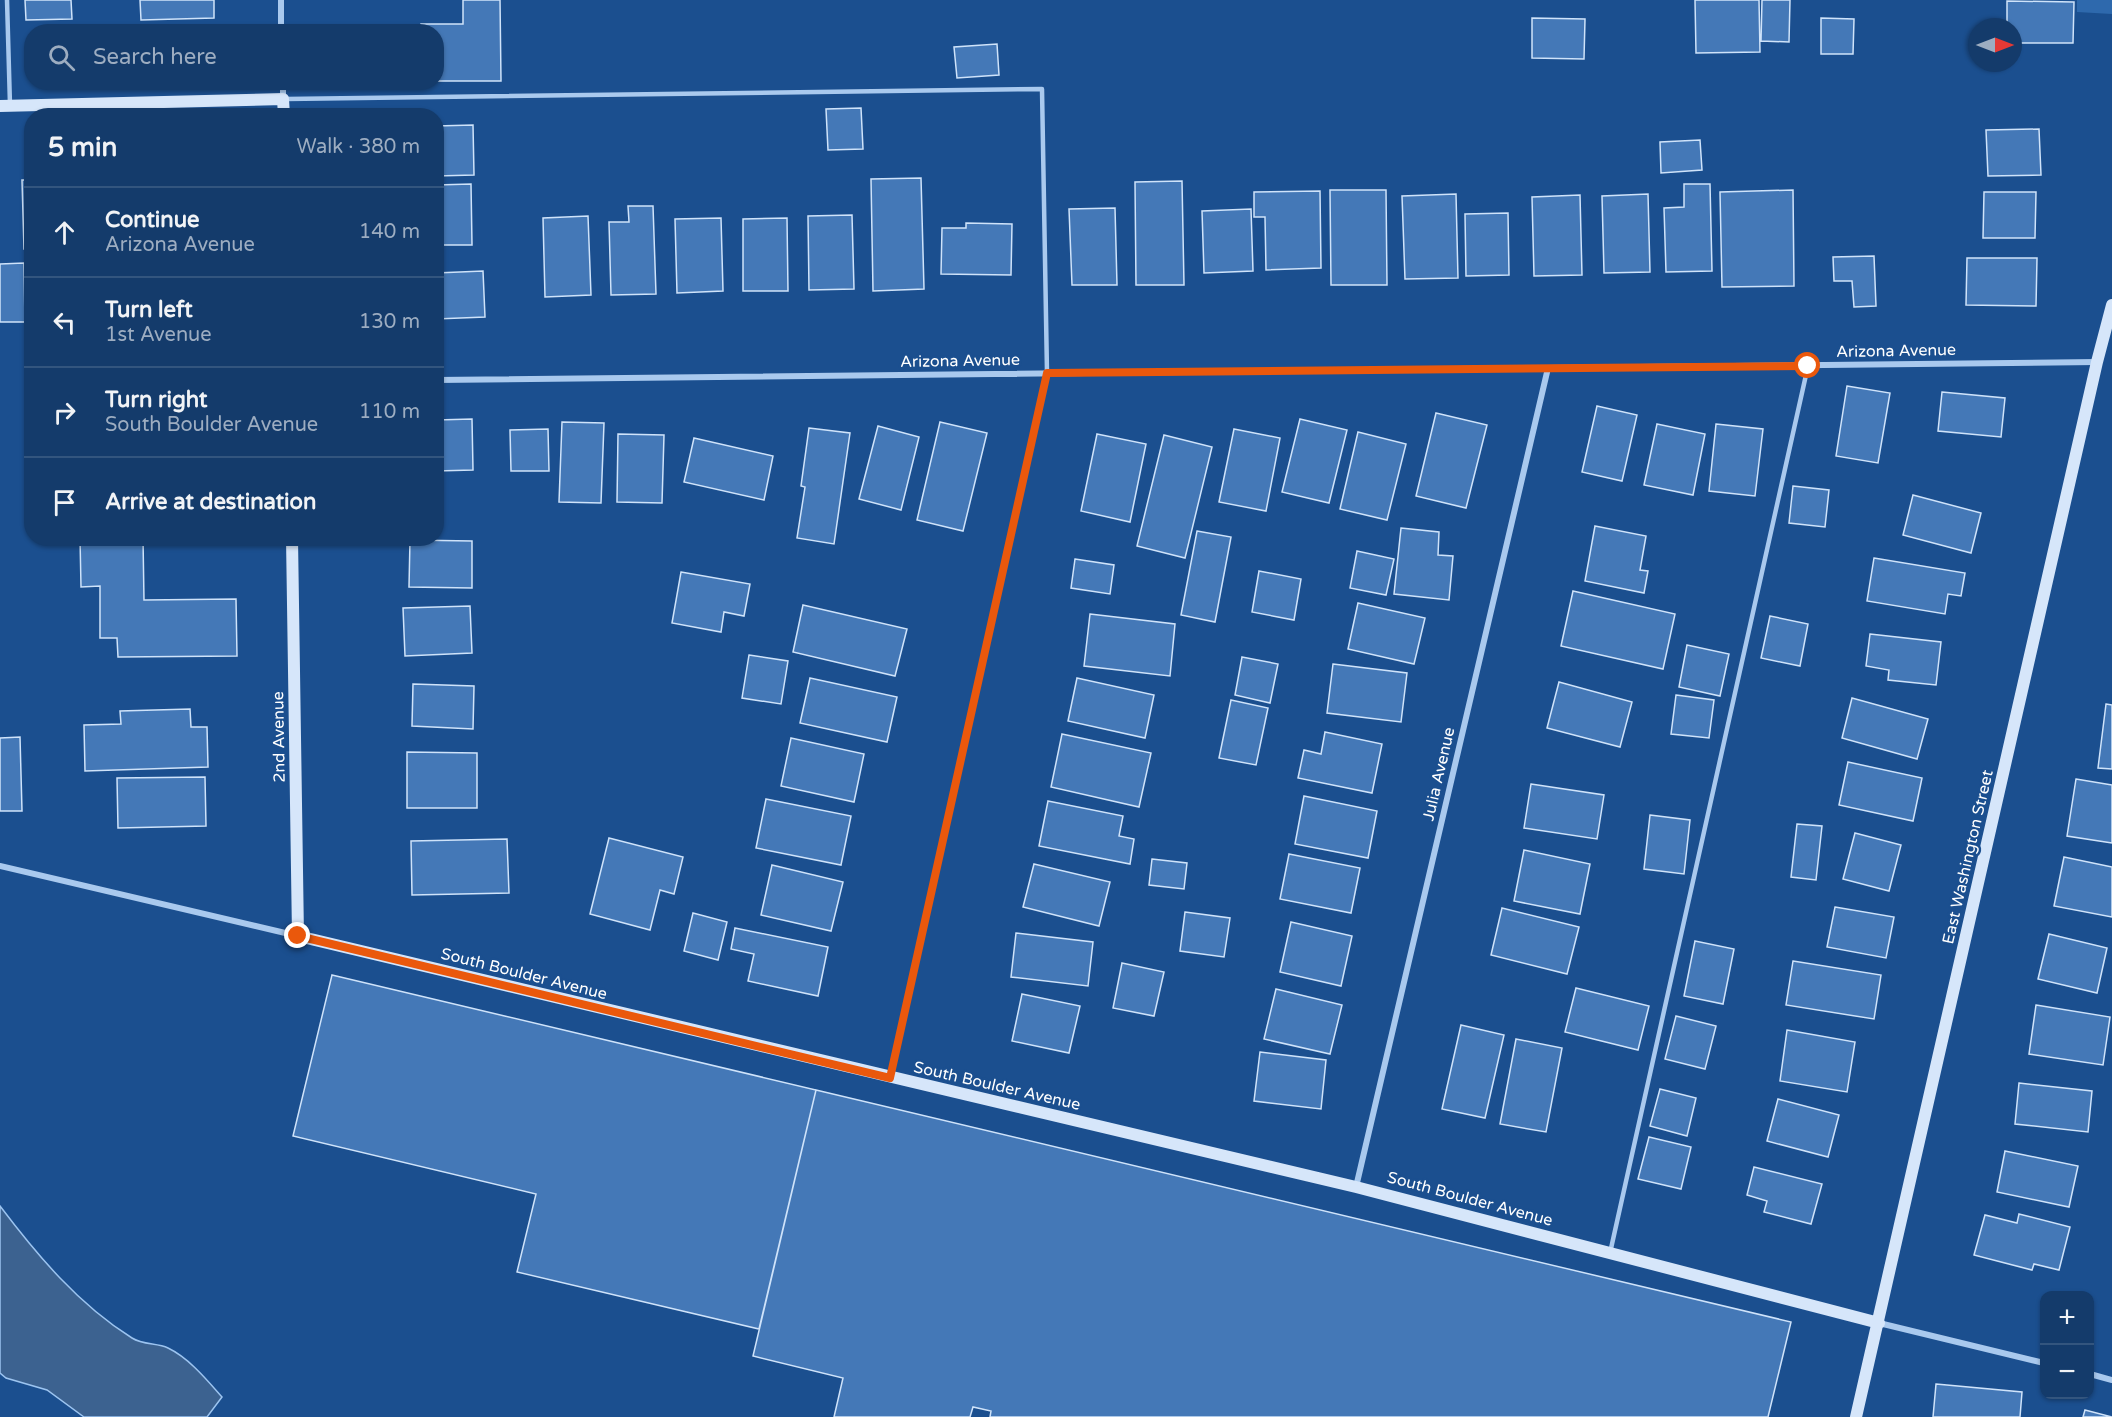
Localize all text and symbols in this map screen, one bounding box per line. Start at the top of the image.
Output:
north arrow [1968,18,2022,72]
search box [24,24,444,90]
icon: search [45,41,78,74]
text: Search here [93,44,217,70]
text: 5 min [48,132,117,163]
text: Walk · 380 m [297,135,420,159]
text: Continue [105,207,200,233]
icon: ahead [48,216,81,249]
text: 140 m [359,220,420,244]
text: Arizona Avenue [105,233,255,257]
text: Turn left [105,297,193,323]
icon: left [48,306,81,339]
text: 130 m [359,310,420,334]
text: 1st Avenue [105,323,212,347]
street label: Arizona Avenue [1836,340,1956,362]
street label: Arizona Avenue [900,350,1020,372]
route start [1794,352,1820,378]
text: Turn right [105,387,207,413]
icon: right [48,396,81,429]
text: 110 m [359,400,420,424]
text: South Boulder Avenue [105,413,318,437]
icon: arrive [48,486,81,519]
text: Arrive at destination [105,489,316,515]
street label: 2nd Avenue [268,691,290,783]
street label: Julia Avenue [1419,725,1459,823]
street label: East Washington Street [1938,768,1998,946]
route end [284,922,310,948]
street label: South Boulder Avenue [439,944,609,1004]
street label: South Boulder Avenue [912,1057,1082,1115]
street label: South Boulder Avenue [1385,1167,1555,1231]
map controls [2040,1291,2094,1399]
button: + [2040,1291,2094,1345]
button: − [2040,1345,2094,1399]

